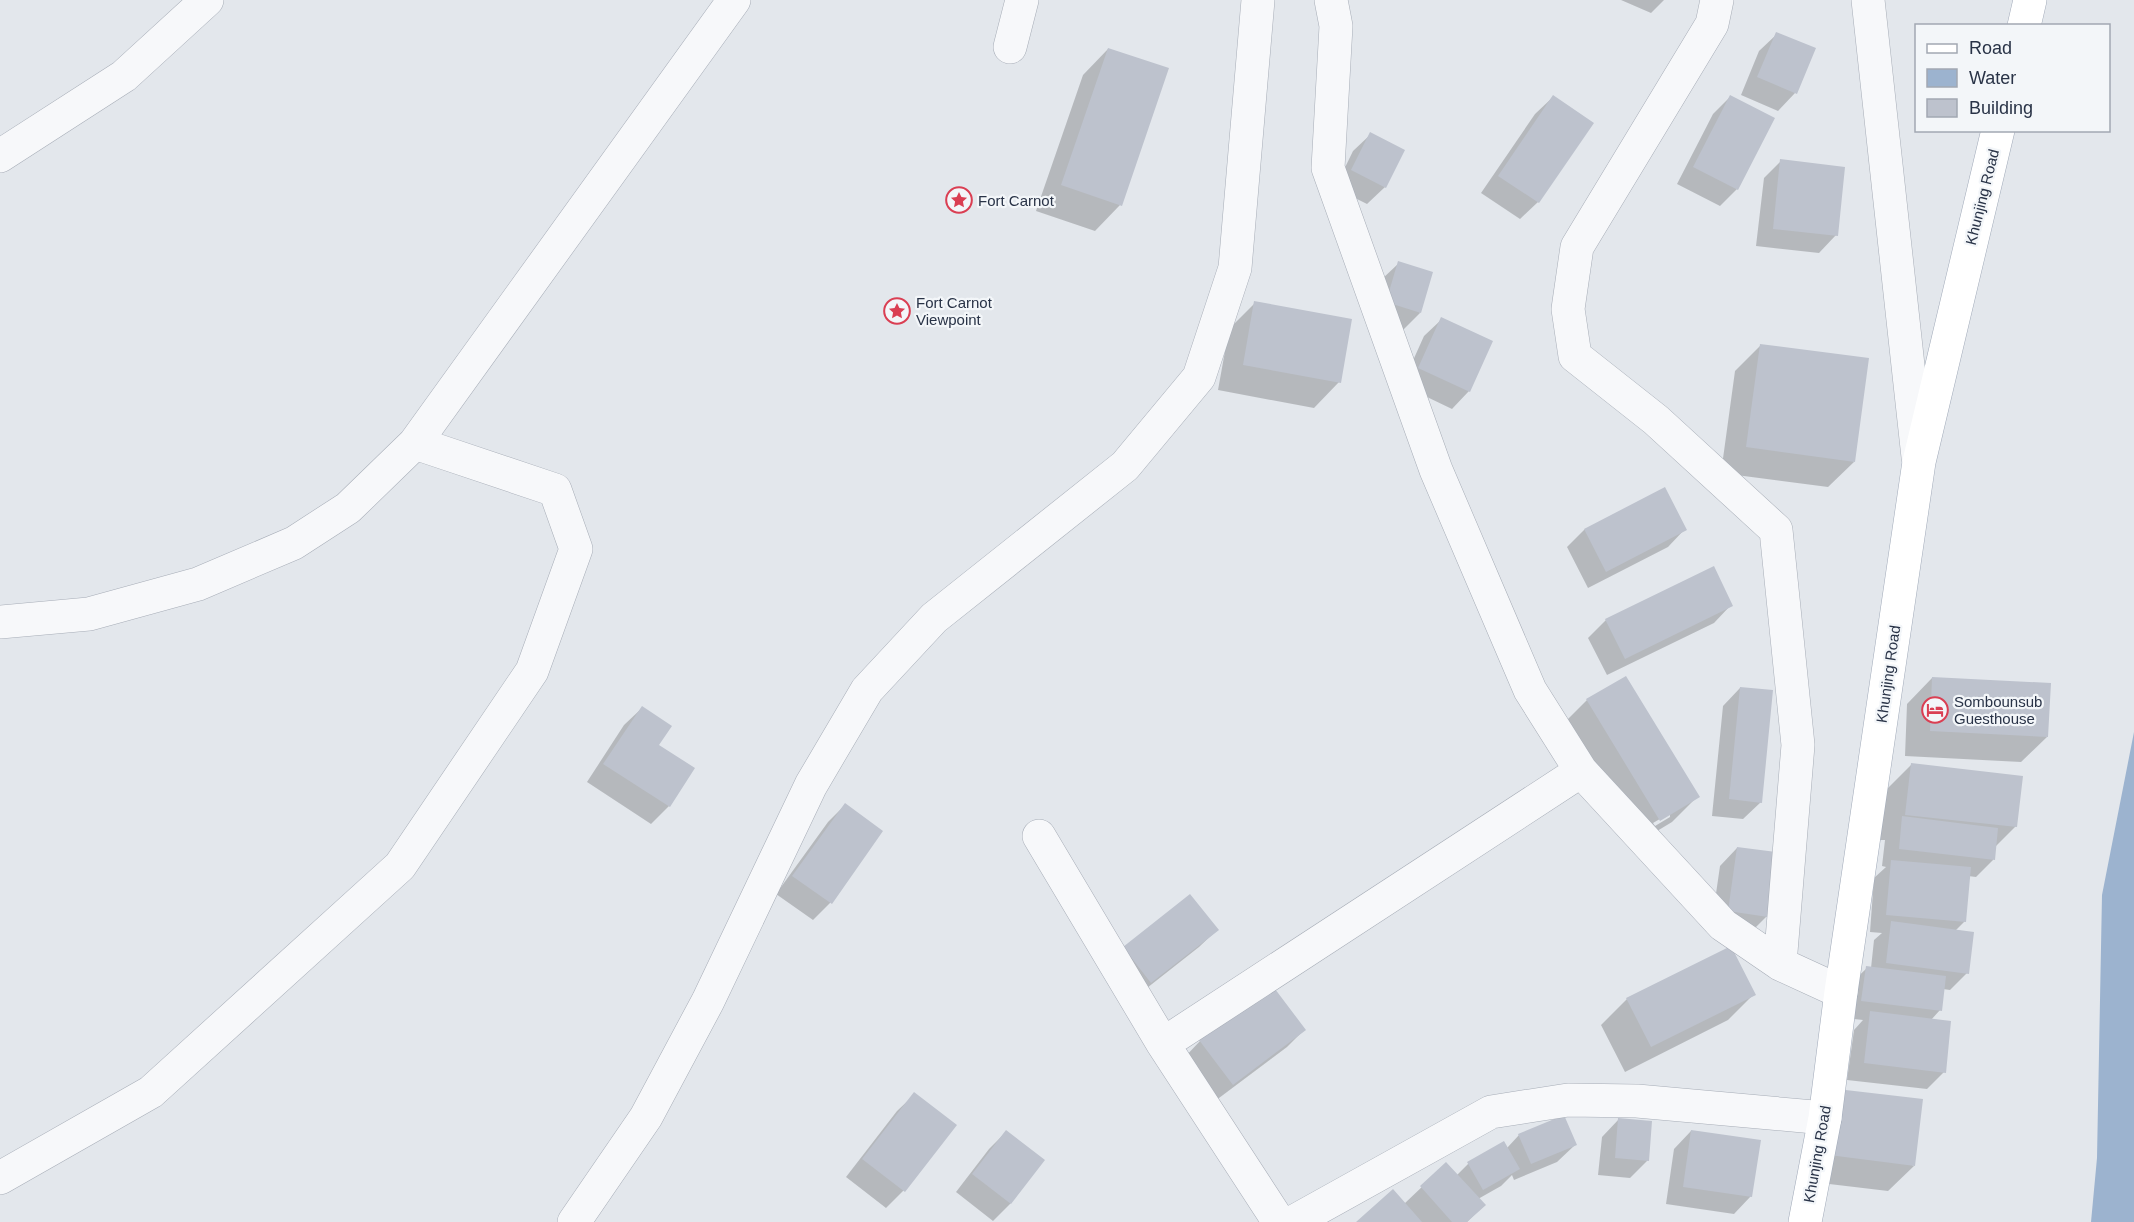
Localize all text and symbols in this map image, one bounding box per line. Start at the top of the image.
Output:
legend [1915,24,2110,132]
text: Road [1969,38,2012,58]
text: Water [1969,68,2016,88]
text: Building [1969,98,2033,118]
street label: Khunjing Road [1962,147,2002,247]
place icon: Fort Carnot [944,185,974,215]
place label: Fort Carnot [978,192,1055,209]
place label: Fort Carnot Viewpoint [916,294,993,328]
place icon: Fort Carnot Viewpoint [882,296,912,326]
street label: Khunjing Road [1873,624,1903,724]
place label: Sombounsub Guesthouse [1954,693,2042,727]
hotel icon: Sombounsub Guesthouse [1920,695,1950,725]
street label: Khunjing Road [1800,1104,1834,1204]

